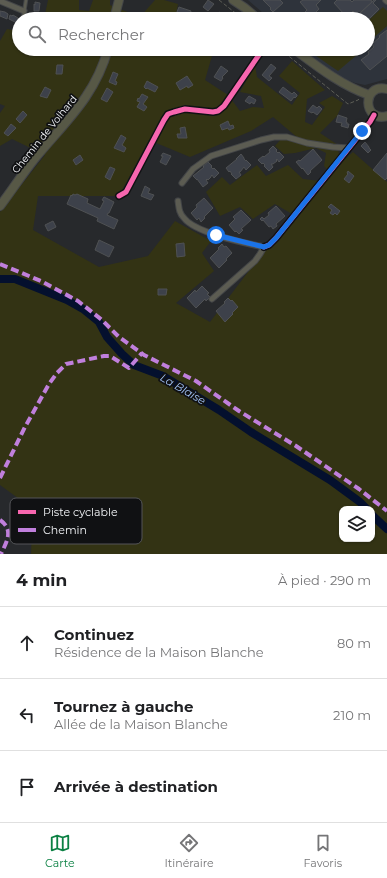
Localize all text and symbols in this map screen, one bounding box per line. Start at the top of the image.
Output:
search box [12,12,375,56]
icon: search [26,23,48,45]
text: Rechercher [58,25,145,44]
street label: Chemin de Volhard [9,93,80,176]
route end [353,122,371,140]
route start [207,226,225,244]
water label: La Blaise [158,370,209,408]
legend [10,498,142,544]
text: Piste cyclable [43,505,118,519]
map controls [339,506,375,542]
button: layers [339,506,375,542]
text: Chemin [43,523,87,537]
text: 4 min [16,570,67,590]
text: À pied · 290 m [278,572,371,588]
text: Continuez [54,625,134,644]
icon: ahead [16,632,38,654]
text: 80 m [337,635,371,651]
text: Résidence de la Maison Blanche [54,644,264,660]
text: Tournez à gauche [54,697,193,716]
icon: left [16,704,38,726]
text: 210 m [333,707,371,723]
text: Allée de la Maison Blanche [54,716,228,732]
icon: arrive [16,776,38,798]
text: Arrivée à destination [54,777,218,796]
tab: Carte [45,832,75,870]
tab: Itinéraire [165,832,214,870]
tab: Favoris [304,832,342,870]

